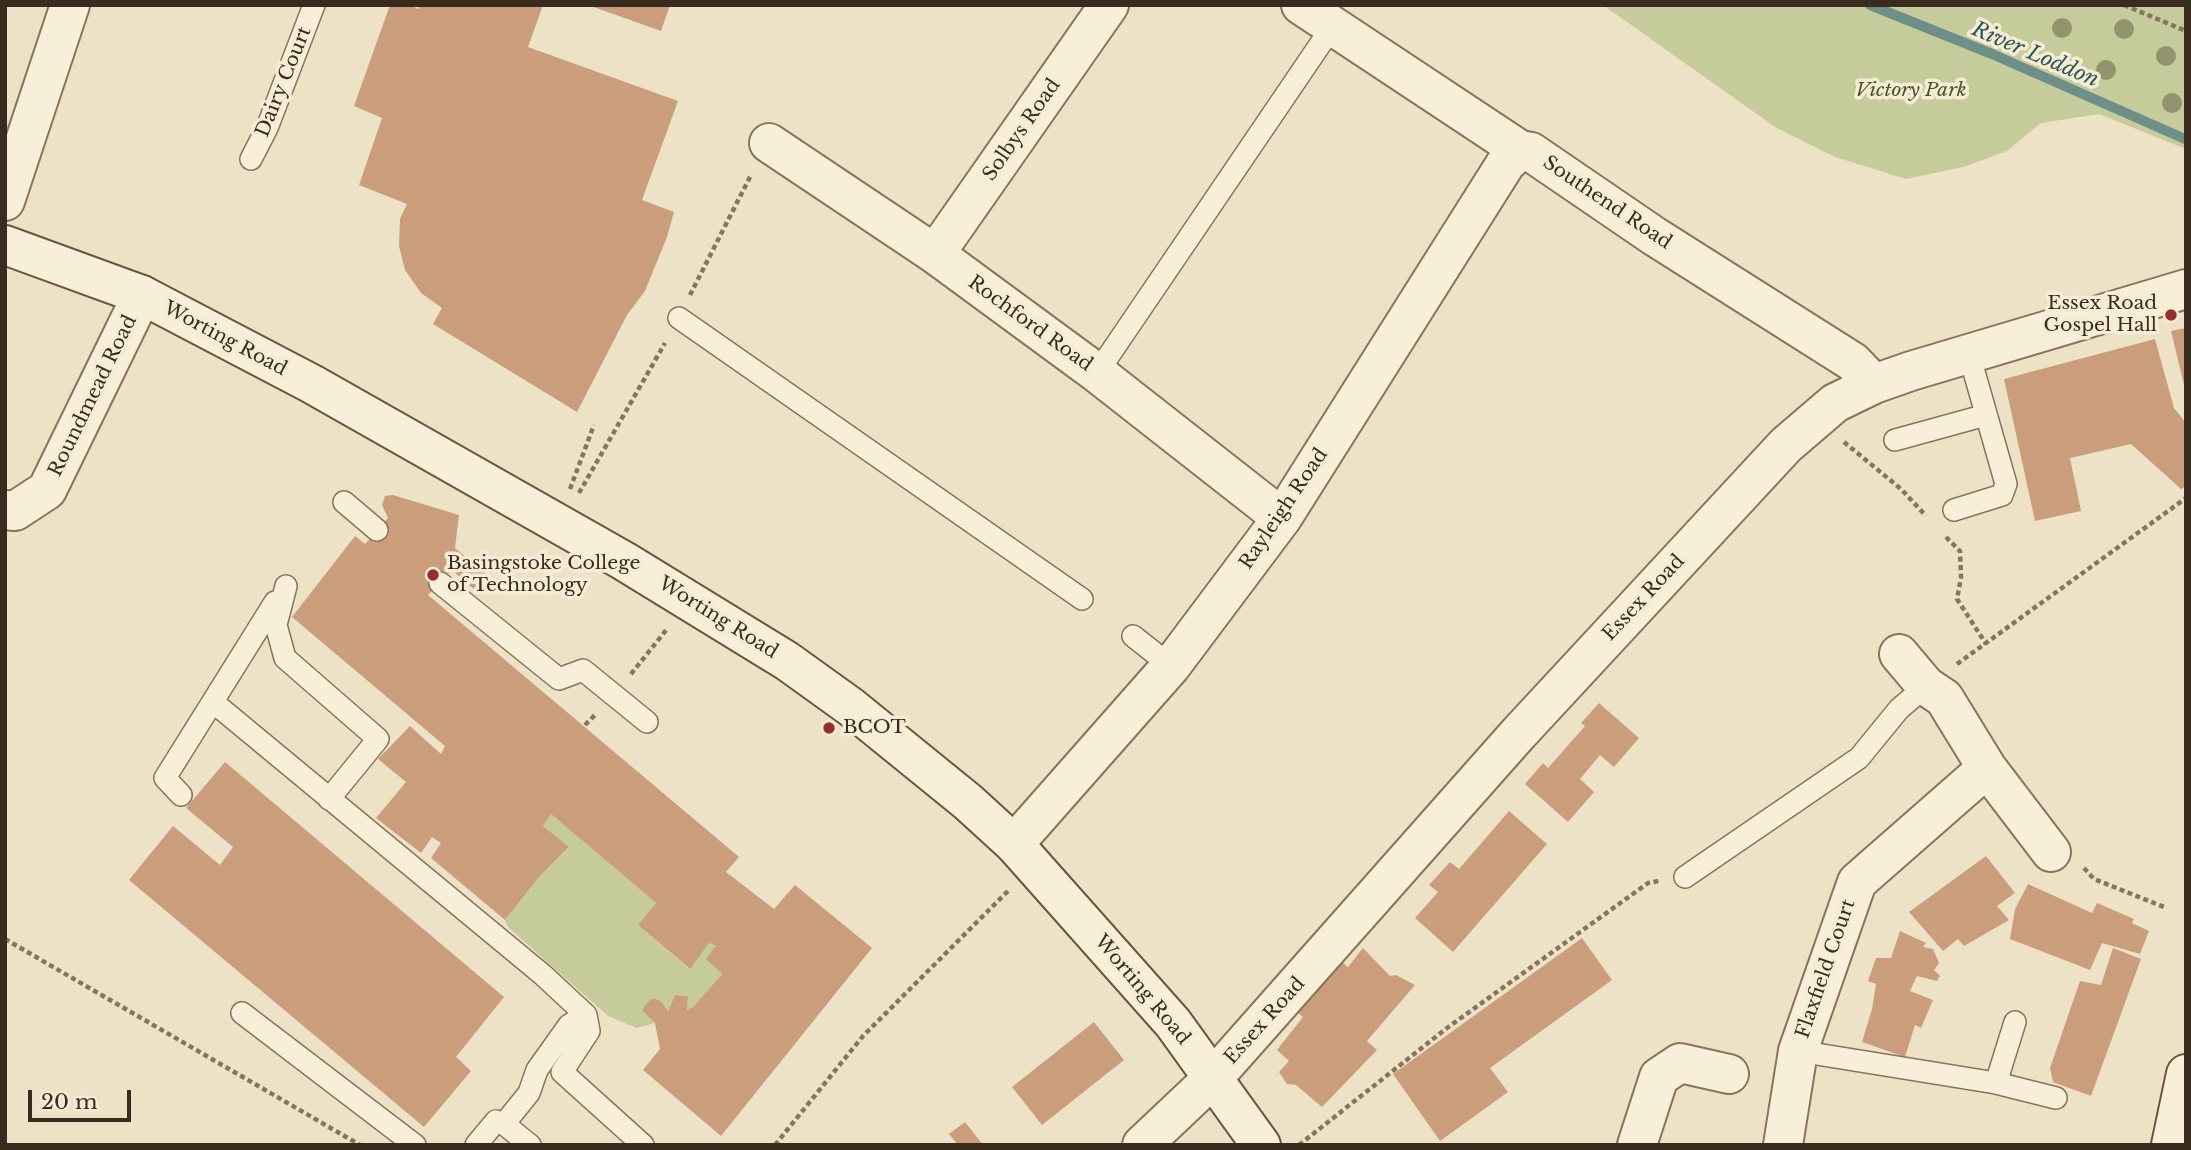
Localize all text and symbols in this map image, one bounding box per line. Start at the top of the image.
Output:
water label: River Loddon [1968,17,2102,93]
street label: Dairy Court [252,24,316,140]
street label: Solbys Road [978,75,1066,185]
park label: Victory Park [1855,80,1967,102]
street label: Southend Road [1538,151,1676,255]
street label: Rochford Road [963,271,1097,377]
place label: Essex Road Gospel Hall [2044,293,2157,337]
street label: Worting Road [159,297,291,381]
marker: Essex Road Gospel Hall [2163,307,2179,323]
street label: Roundmead Road [44,312,142,480]
street label: Rayleigh Road [1235,444,1333,574]
street label: Essex Road [1598,550,1690,646]
place label: Basingstoke College of Technology [447,553,640,597]
marker: Basingstoke College of Technology [425,567,441,583]
street label: Worting Road [654,572,782,664]
place label: BCOT [843,717,906,739]
marker: BCOT [821,720,837,736]
street label: Flaxfield Court [1792,897,1860,1041]
street label: Worting Road [1089,930,1195,1050]
street label: Essex Road [1220,973,1310,1069]
scale bar [32,1076,135,1120]
text: 20 m [41,1089,98,1115]

